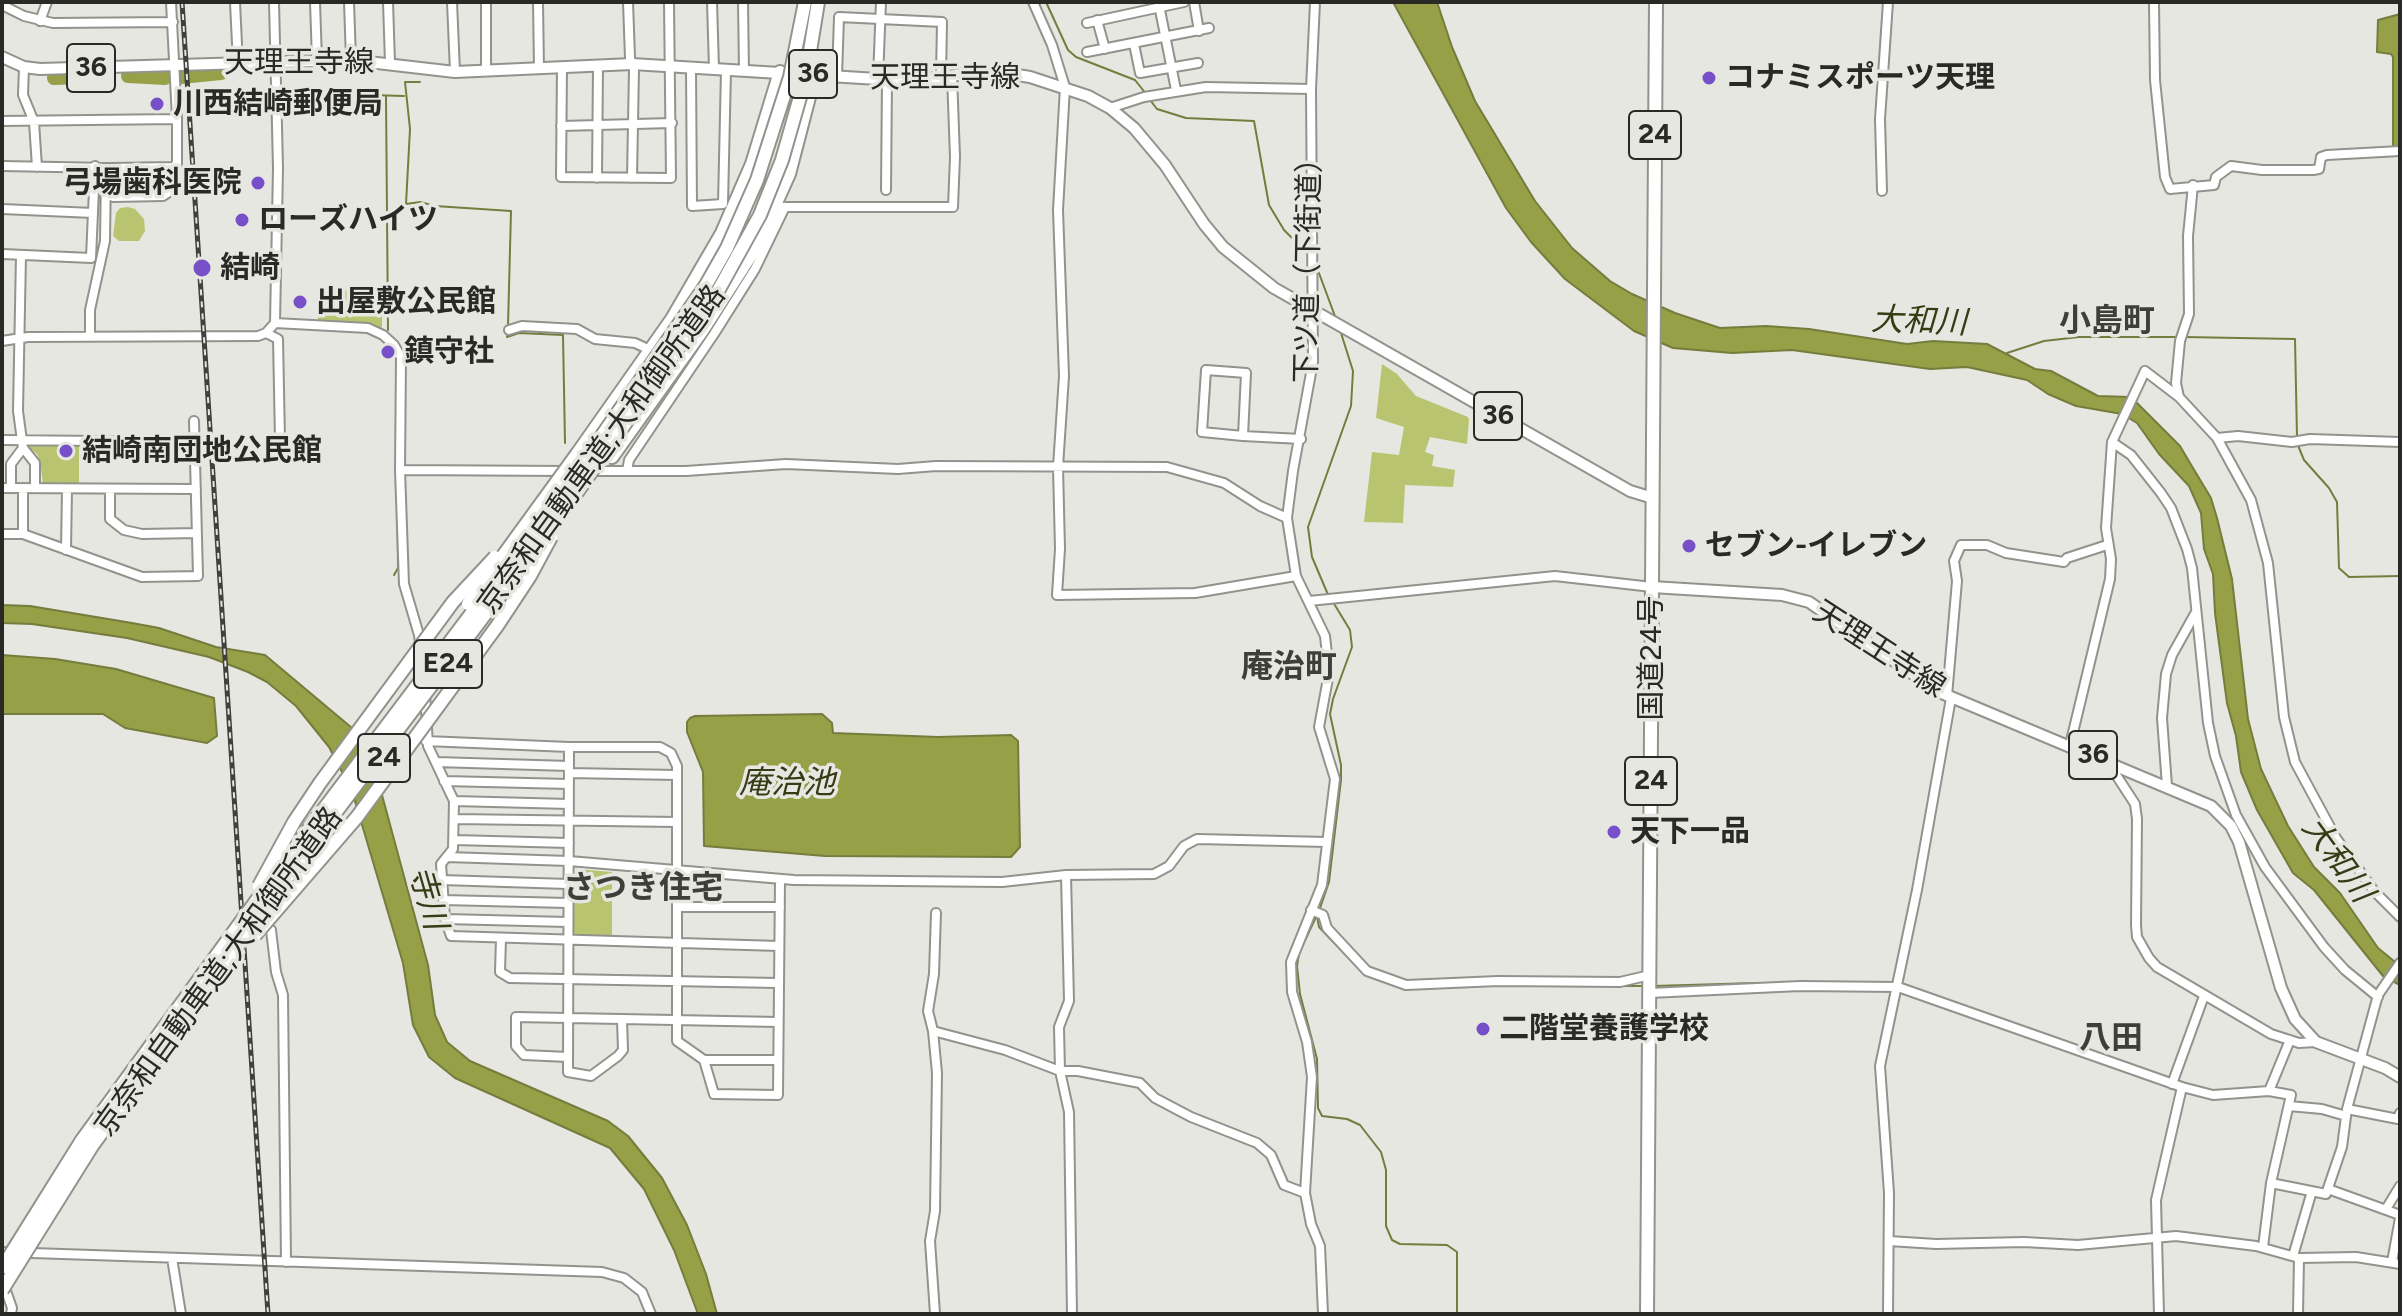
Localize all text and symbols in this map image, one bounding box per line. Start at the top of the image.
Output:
road number: 36 [67,44,115,92]
street label: 天理王寺線 [224,45,374,81]
road number: 36 [789,50,837,98]
street label: 天理王寺線 [870,60,1020,96]
place label: コナミスポーツ天理 [1725,60,1995,96]
marker: コナミスポーツ天理 [1700,69,1718,87]
place label: 川西結崎郵便局 [173,86,383,122]
marker: 川西結崎郵便局 [148,95,166,113]
road number: 24 [1629,111,1681,159]
street label: 下ツ道（下街道） [1289,143,1329,383]
place label: 弓場歯科医院 [62,165,242,201]
marker: 弓場歯科医院 [249,174,267,192]
place label: ローズハイツ [258,202,438,238]
marker: ローズハイツ [233,211,251,229]
place label: 結崎 [220,250,280,286]
marker: 結崎 [191,257,213,279]
street label: 京奈和自動車道;大和御所道路 [471,279,733,621]
place label: 出屋敷公民館 [316,284,496,320]
marker: 出屋敷公民館 [291,293,309,311]
water label: 大和川 [1870,301,1968,343]
district label: 小島町 [2059,303,2155,341]
place label: 鎮守社 [404,334,494,370]
marker: 鎮守社 [379,343,397,361]
road number: 36 [1474,392,1522,440]
place label: 結崎南団地公民館 [82,433,322,469]
marker: 結崎南団地公民館 [57,442,75,460]
place label: セブン-イレブン [1705,528,1927,564]
marker: セブン-イレブン [1680,537,1698,555]
street label: 天理王寺線 [1806,594,1952,706]
street label: 国道24号 [1634,595,1670,721]
road number: E24 [414,640,482,688]
district label: 庵治町 [1241,649,1337,687]
road number: 36 [2069,731,2117,779]
road number: 24 [358,734,410,782]
road number: 24 [1625,757,1677,805]
water label: 庵治池 [739,765,835,803]
street label: 京奈和自動車道;大和御所道路 [88,801,350,1143]
water label: 大和川 [2293,810,2381,910]
place label: 天下一品 [1630,814,1750,850]
marker: 天下一品 [1605,823,1623,841]
water label: 寺川 [400,862,454,934]
district label: さつき住宅 [563,870,723,908]
place label: 二階堂養護学校 [1499,1011,1709,1047]
marker: 二階堂養護学校 [1474,1020,1492,1038]
district label: 八田 [2079,1020,2143,1058]

